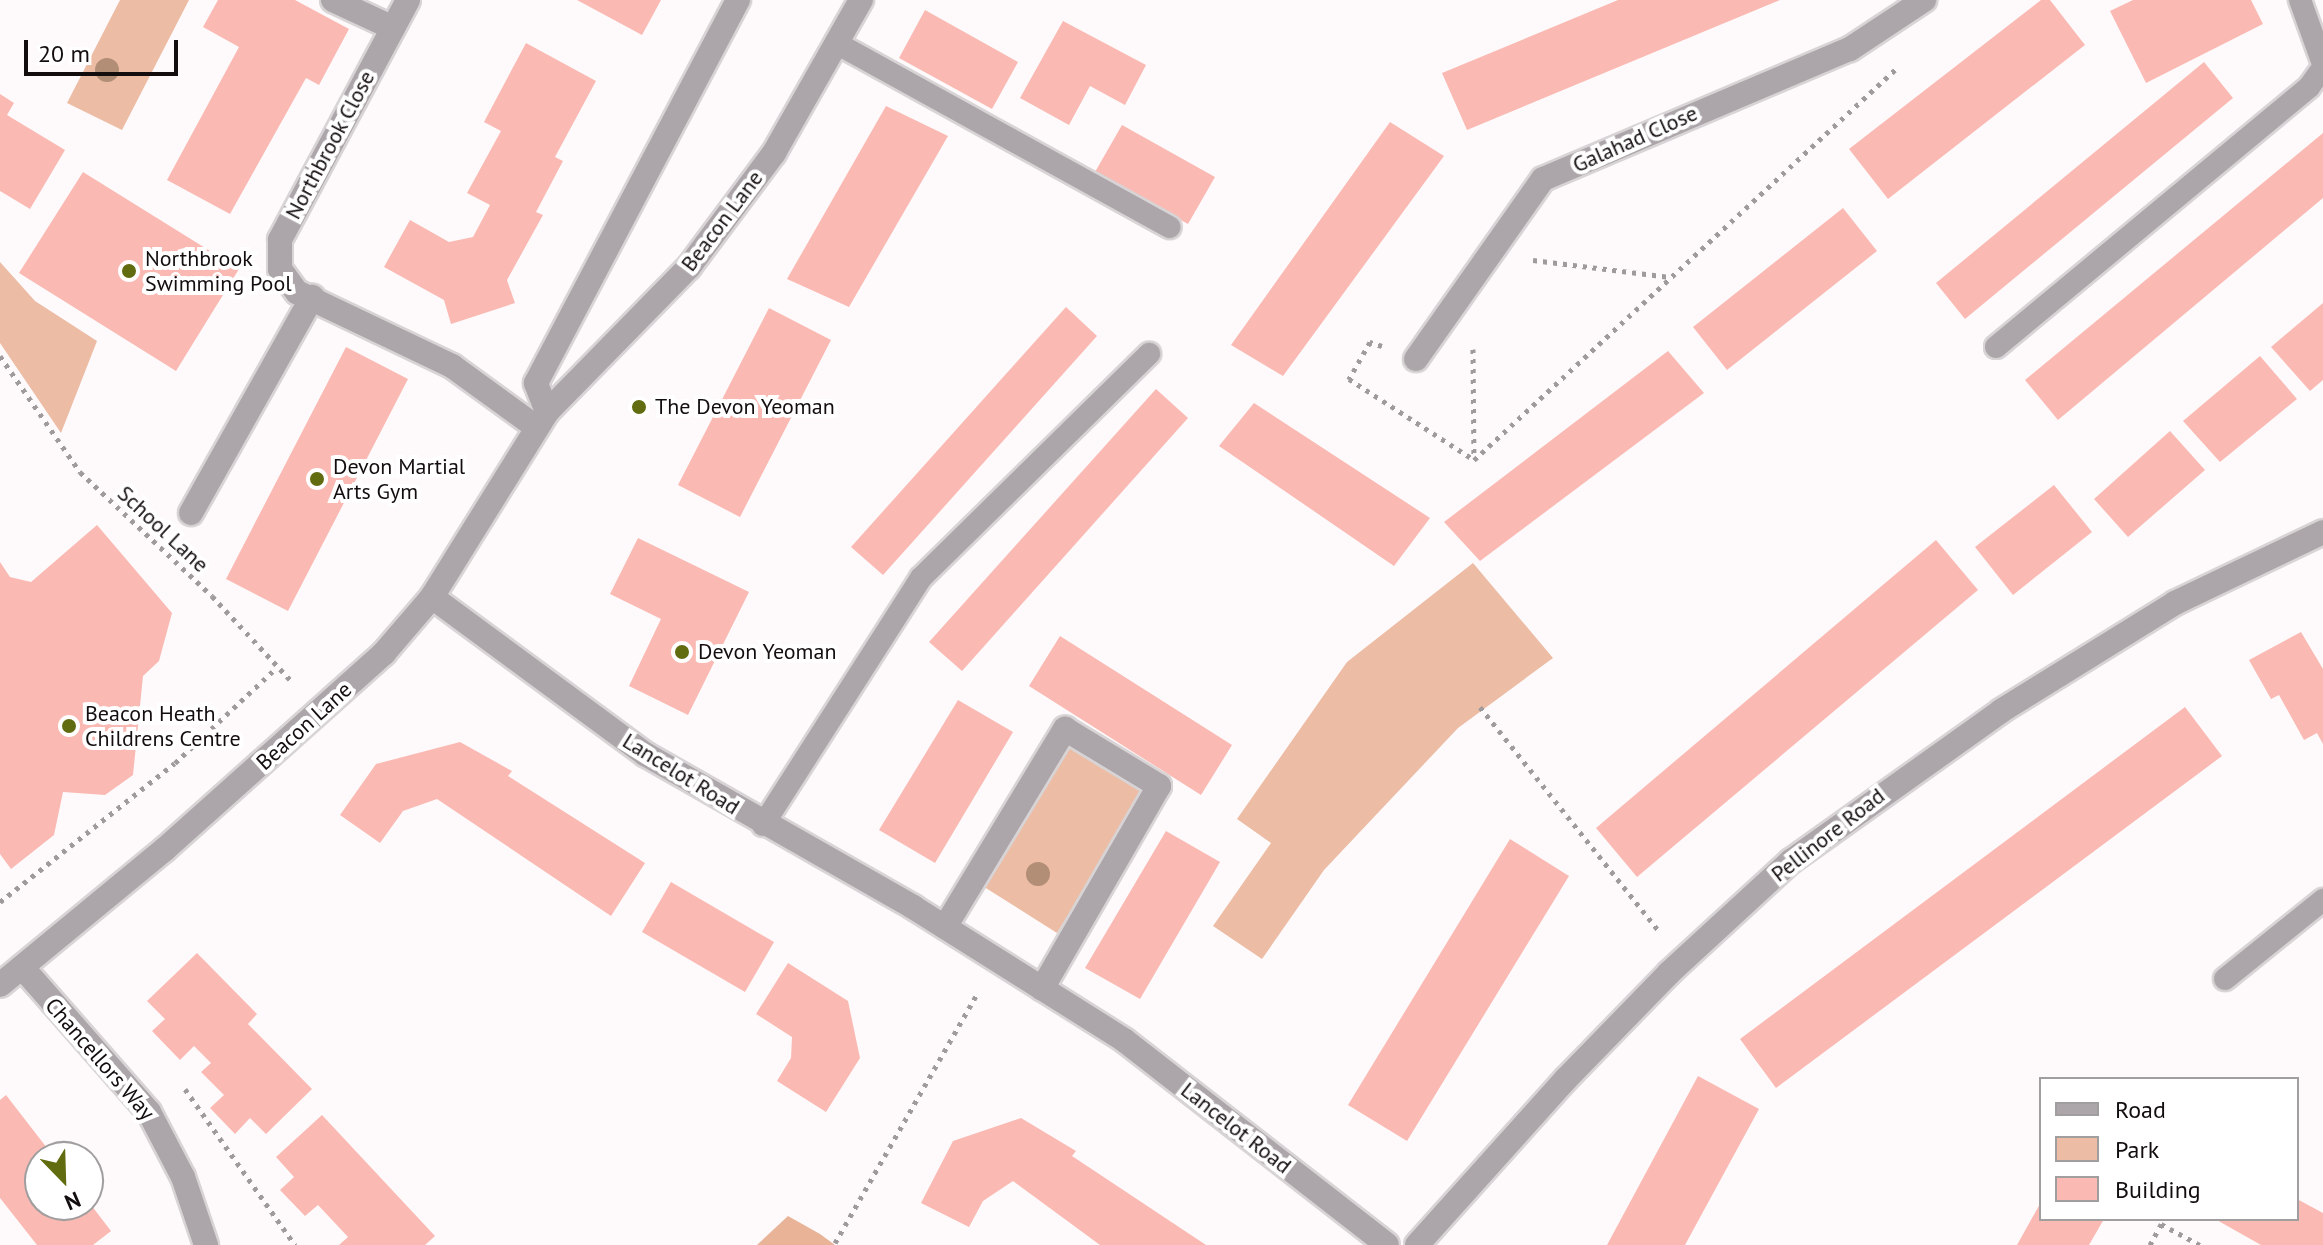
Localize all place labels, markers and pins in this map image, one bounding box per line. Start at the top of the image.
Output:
place label: Northbrook Swimming Pool [145,245,292,296]
marker: Northbrook Swimming Pool [120,262,138,280]
place label: The Devon Yeoman [655,394,835,420]
marker: The Devon Yeoman [630,398,648,416]
place label: Devon Martial Arts Gym [333,453,465,504]
marker: Devon Martial Arts Gym [308,470,326,488]
place label: Devon Yeoman [698,639,837,665]
marker: Devon Yeoman [673,643,691,661]
place label: Beacon Heath Childrens Centre [85,700,241,752]
marker: Beacon Heath Childrens Centre [60,717,78,735]

